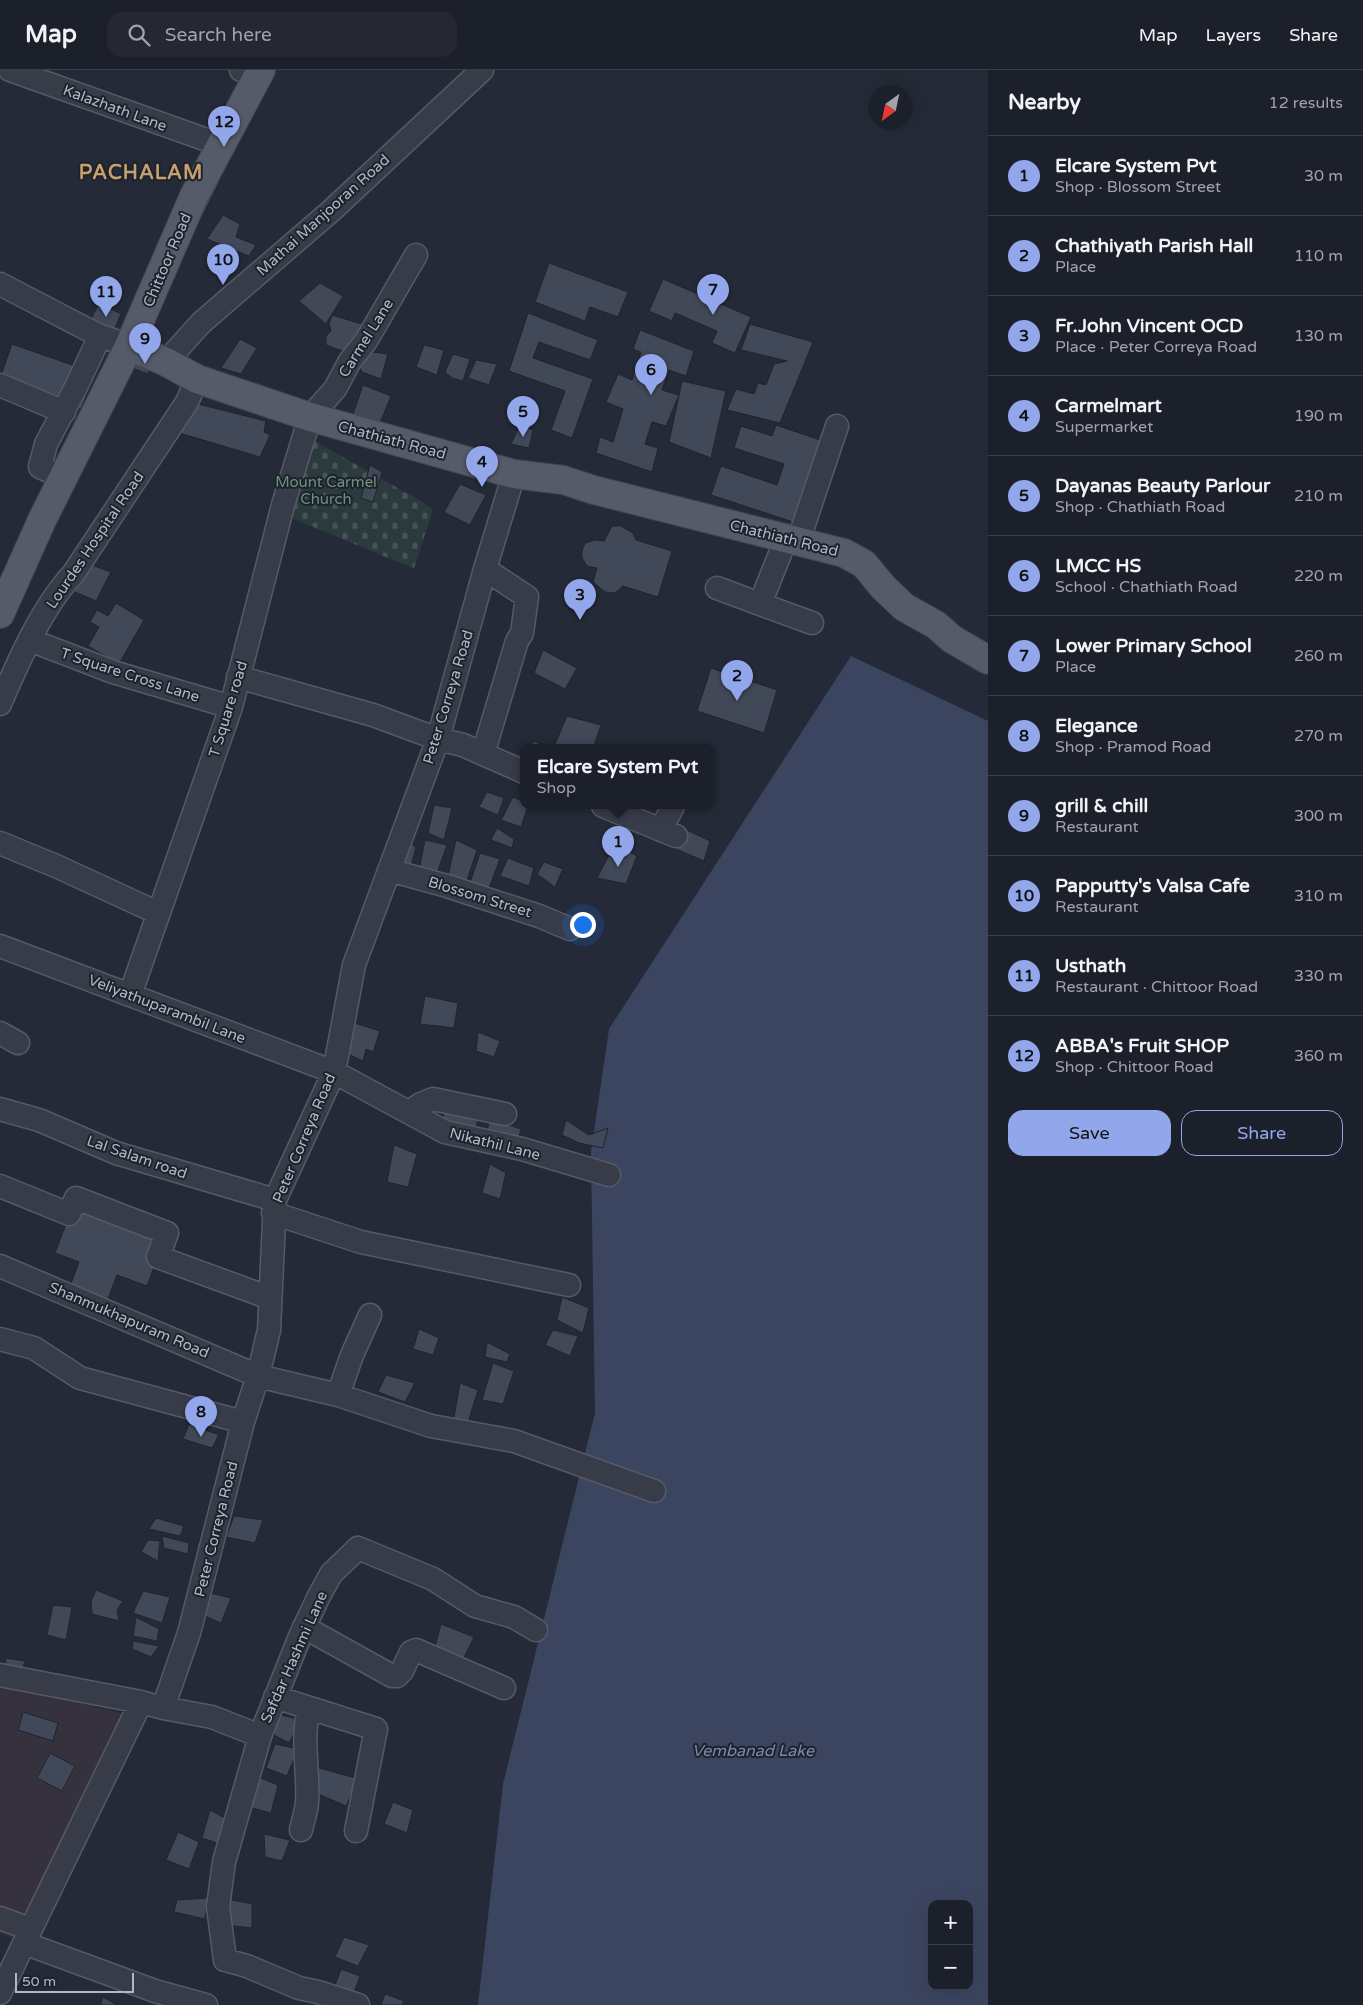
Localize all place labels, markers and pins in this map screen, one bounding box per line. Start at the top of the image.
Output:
pin: 12 [208,106,240,147]
pin: 10 [207,244,239,285]
pin: 7 [697,274,729,315]
pin: 11 [90,276,122,317]
pin: 9 [129,323,161,364]
pin: 6 [635,354,667,395]
pin: 5 [507,396,539,437]
pin: 4 [466,446,498,487]
pin: 3 [564,579,596,620]
pin: 2 [721,660,753,701]
pin: 1 [602,826,634,867]
pin: 8 [185,1396,217,1437]

